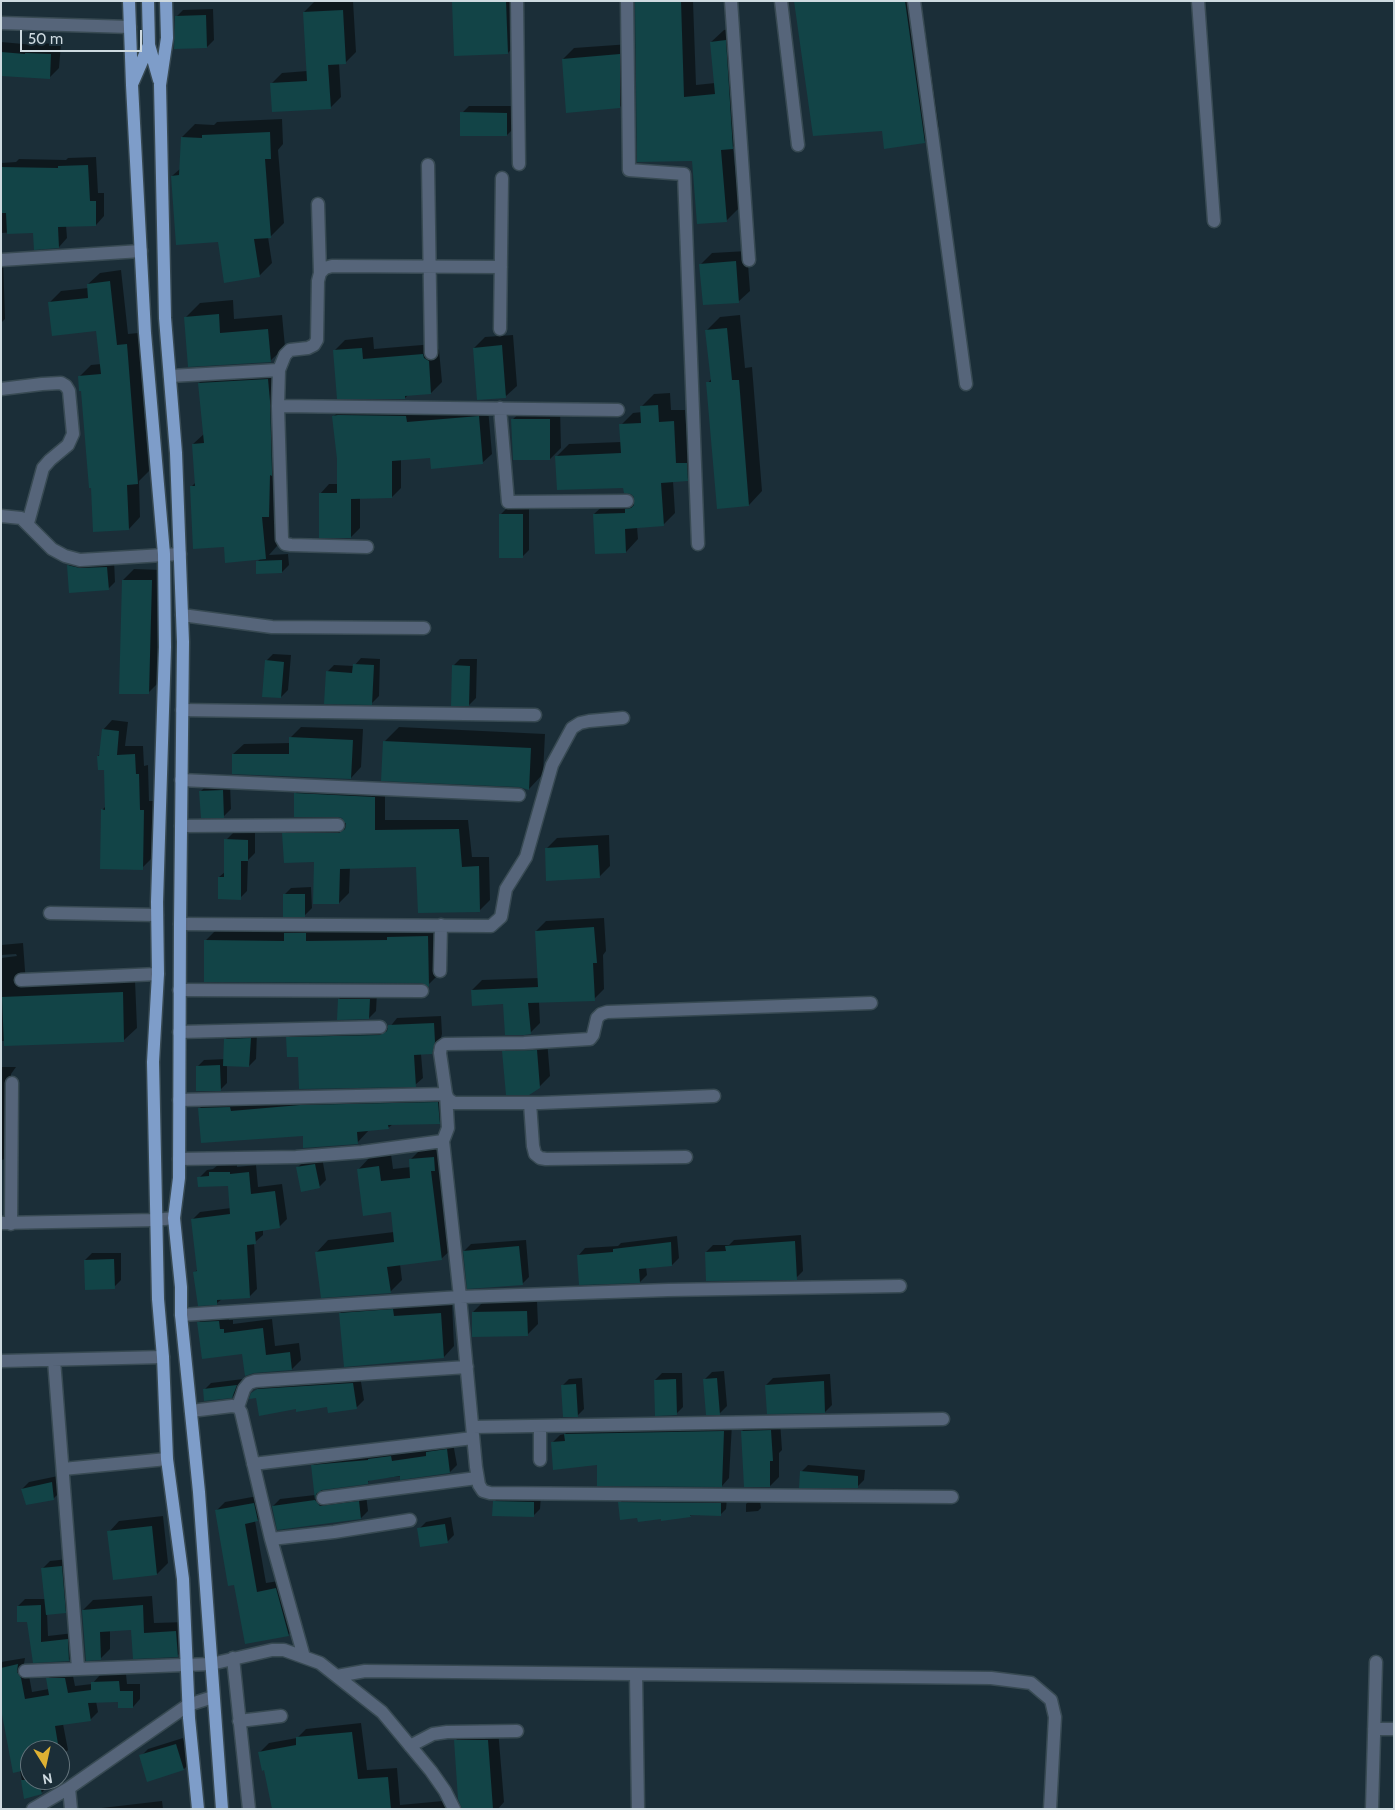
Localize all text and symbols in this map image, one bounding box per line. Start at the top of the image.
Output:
scale bar [22,20,145,52]
text: 50 m [28,30,63,48]
north arrow [20,1740,70,1790]
text: N [41,1769,54,1789]

